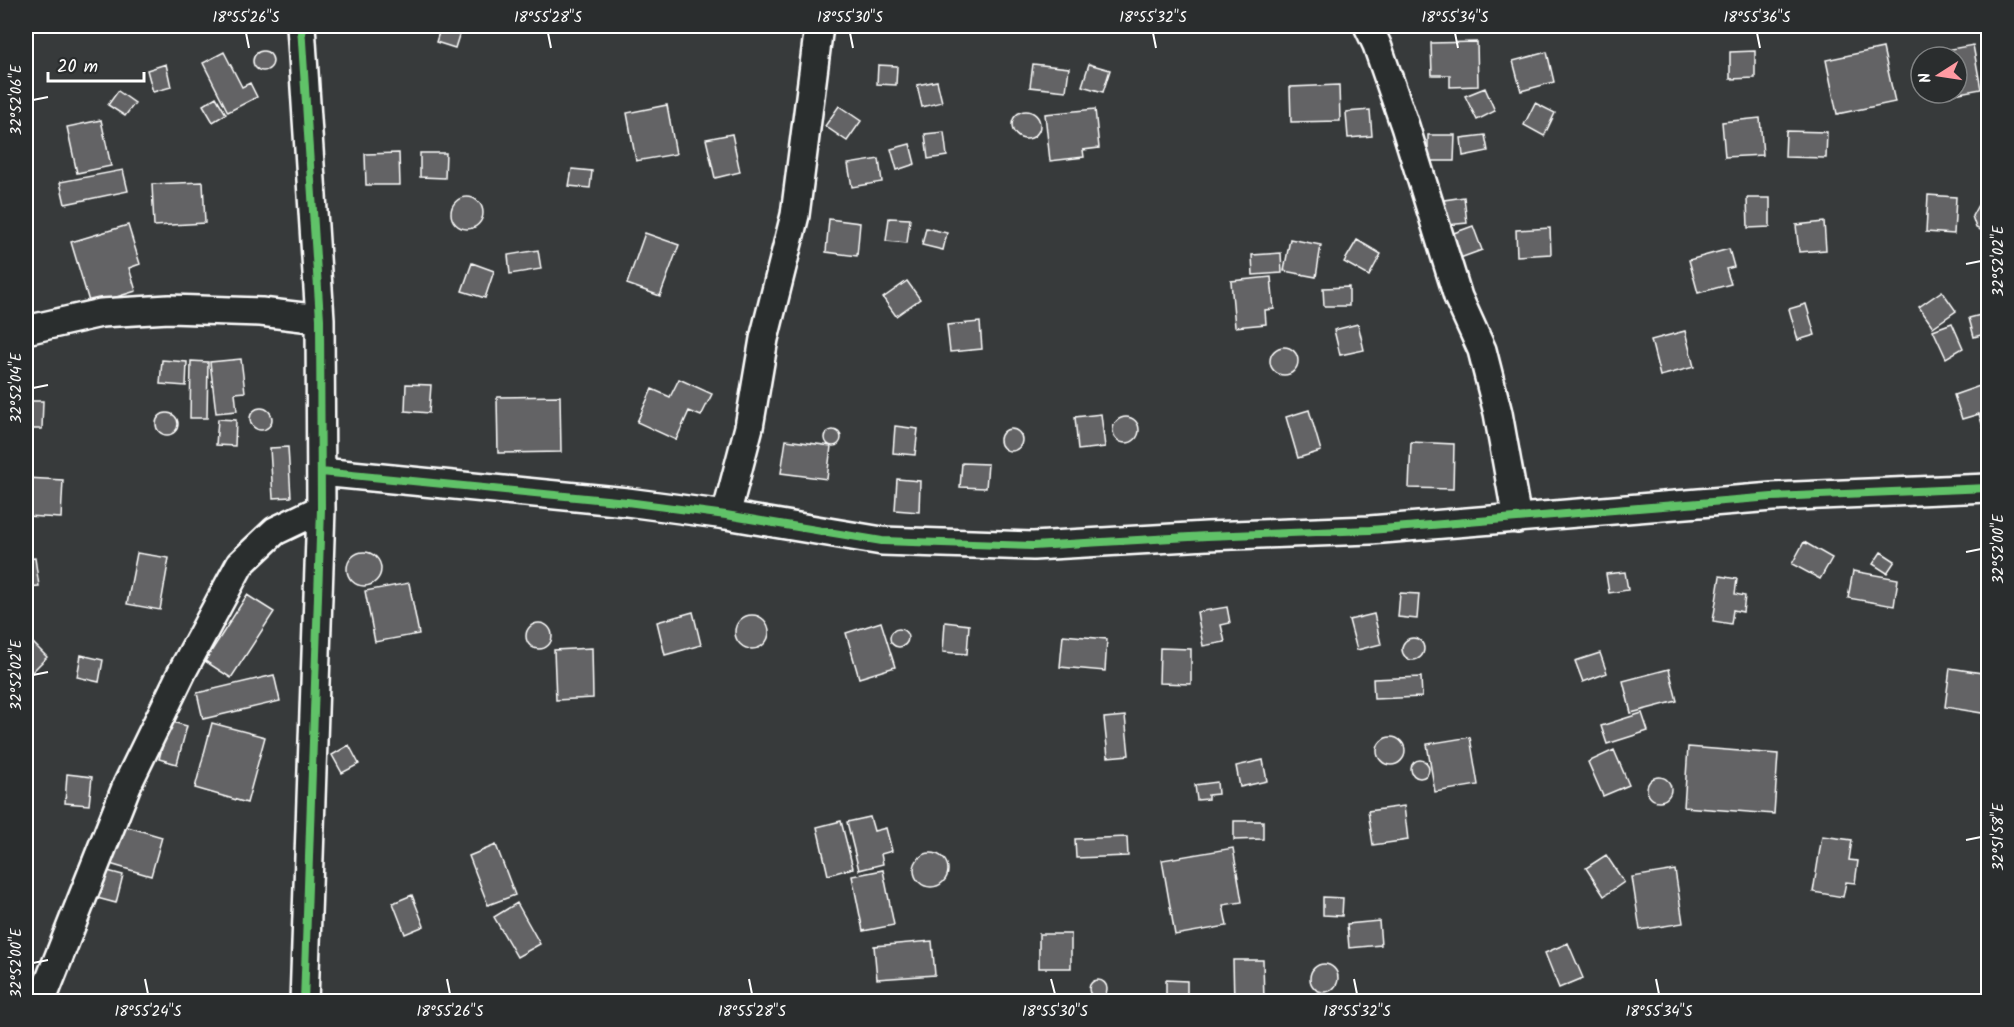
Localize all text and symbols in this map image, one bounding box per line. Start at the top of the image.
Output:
text: 18°55'26"S [212,6,280,30]
text: 18°55'28"S [514,6,582,30]
text: 18°55'30"S [817,6,883,30]
text: 18°55'32"S [1119,6,1187,30]
text: 18°55'34"S [1422,6,1488,30]
text: 18°55'36"S [1724,6,1791,30]
scale bar [48,45,144,83]
north arrow [1909,45,1969,105]
text: 20 m [57,53,98,82]
text: 32°52'06"E [5,63,29,135]
text: N [1913,70,1939,85]
text: 32°52'02"E [1987,224,2011,297]
text: 32°52'04"E [5,351,29,423]
text: 32°52'00"E [1987,513,2011,584]
text: 32°52'02"E [5,638,29,711]
text: 32°51'58"E [1987,802,2011,871]
text: 32°52'00"E [5,927,29,998]
text: 18°55'24"S [114,1000,182,1024]
text: 18°55'26"S [416,1000,484,1024]
text: 18°55'28"S [718,1000,786,1024]
text: 18°55'30"S [1022,1000,1088,1024]
text: 18°55'32"S [1323,1000,1391,1024]
text: 18°55'34"S [1626,1000,1692,1024]

